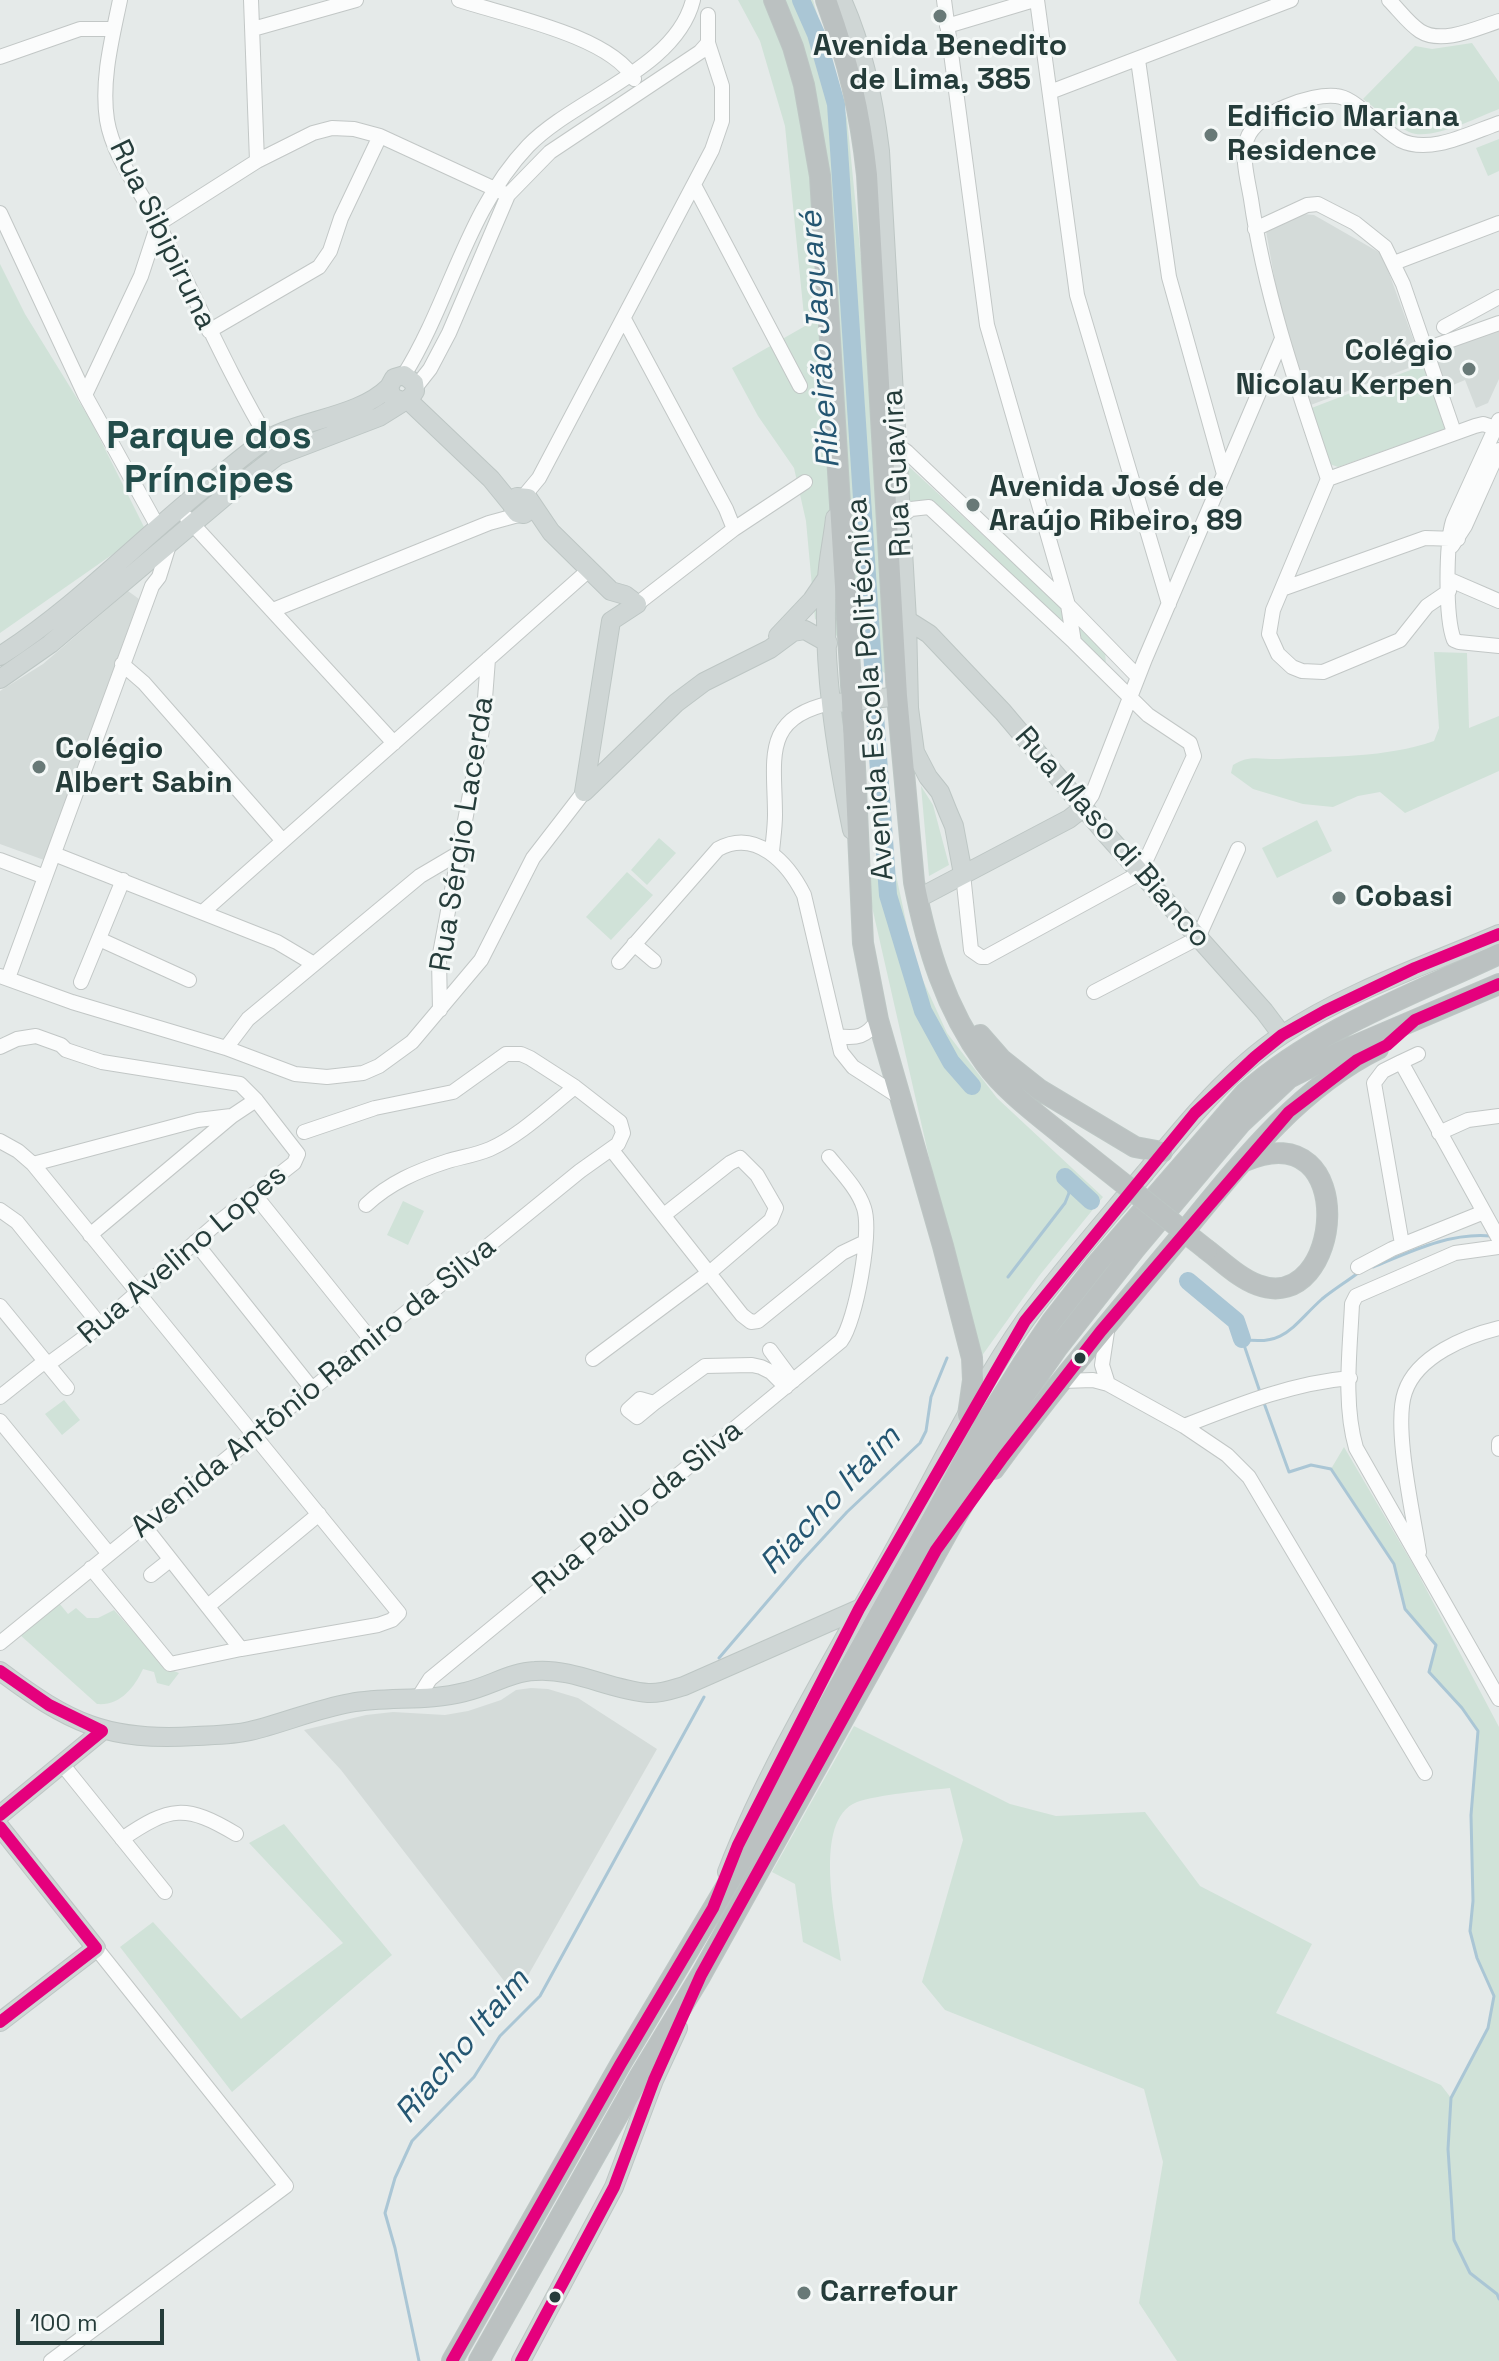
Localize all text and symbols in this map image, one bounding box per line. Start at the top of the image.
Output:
marker: Avenida Benedito de Lima, 385 [931,7,949,25]
place label: Avenida Benedito de Lima, 385 [813,29,1067,100]
place label: Edificio Mariana Residence [1227,100,1459,170]
marker: Edificio Mariana Residence [1202,126,1220,144]
street label: Rua Sibipiruna [101,134,223,336]
water label: Ribeirão Jaguaré [793,210,849,470]
place label: Colégio Nicolau Kerpen [1236,334,1453,404]
marker: Colégio Nicolau Kerpen [1460,360,1478,378]
street label: Rua Guavira [876,388,920,558]
district label: Parque dos Príncipes [106,415,312,504]
place label: Avenida José de Araújo Ribeiro, 89 [989,470,1243,540]
street label: Avenida Escola Politécnica [840,496,902,882]
marker: Avenida José de Araújo Ribeiro, 89 [964,496,982,514]
street label: Rua Sérgio Lacerda [423,694,503,974]
street label: Rua Maso di Bianco [1006,720,1218,956]
place label: Colégio Albert Sabin [55,732,233,802]
marker: Colégio Albert Sabin [30,758,48,776]
place label: Cobasi [1355,880,1453,916]
marker: Cobasi [1330,889,1348,907]
street label: Rua Avelino Lopes [71,1157,295,1353]
street label: Avenida Antônio Ramiro da Silva [124,1230,504,1546]
unlabelled marker [1072,1350,1088,1366]
street label: Rua Paulo da Silva [526,1412,750,1604]
water label: Riacho Itaim [753,1419,909,1583]
water label: Riacho Itaim [388,1962,538,2132]
place label: Carrefour [820,2275,958,2311]
marker: Carrefour [795,2284,813,2302]
unlabelled marker [547,2289,563,2305]
scale bar [20,2293,168,2343]
text: 100 m [30,2307,98,2338]

